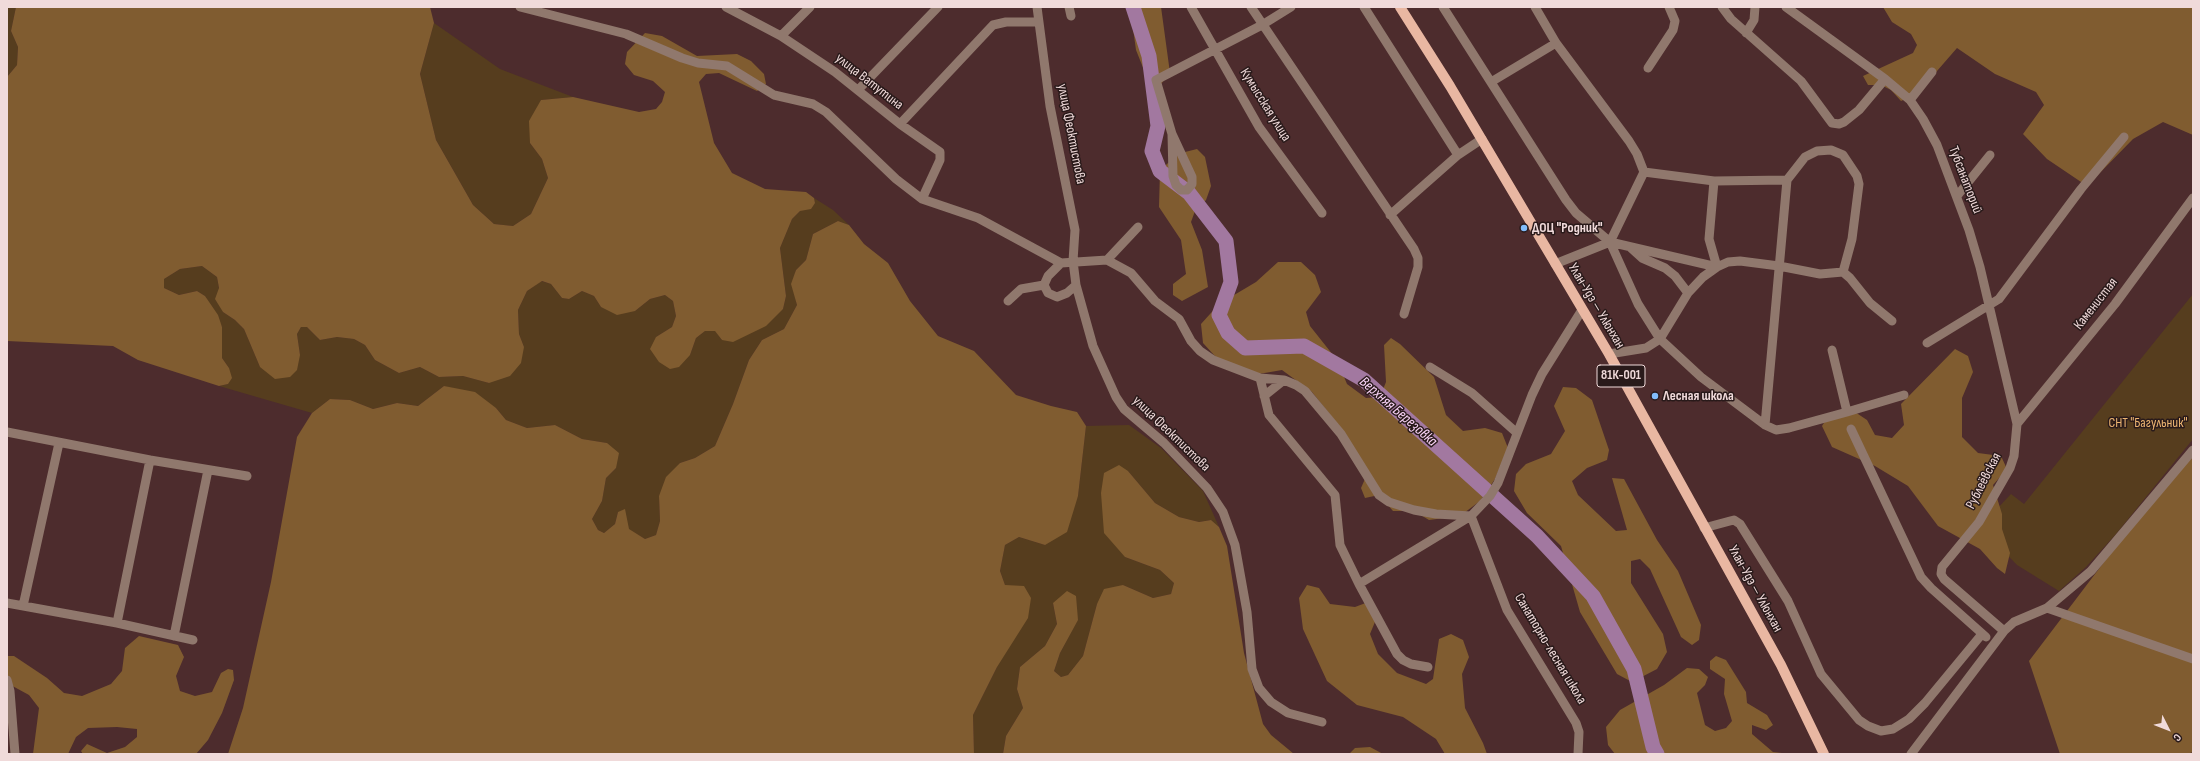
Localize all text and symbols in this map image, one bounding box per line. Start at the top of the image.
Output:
street label: улица Ватутина [832,50,906,114]
street label: Кумысская улица [1236,65,1294,145]
street label: улица Феоктистова [1053,83,1089,185]
street label: Тубсанаторий [1945,144,1985,216]
place label: ДОЦ "Родник" [1532,220,1603,236]
marker: ДОЦ "Родник" [1519,223,1529,233]
street label: Улан-Удэ — Улюнхан [1564,260,1628,352]
street label: Каменистая [2071,275,2121,333]
road number: 81К-001 [1597,365,1645,387]
water label: Верхняя Березовка [1355,373,1441,451]
place label: Лесная школа [1663,388,1734,404]
marker: Лесная школа [1650,391,1660,401]
street label: улица Феоктистова [1129,393,1213,475]
park label: СНТ "Багульник" [2108,415,2188,431]
street label: Рублеёвская [1963,450,2005,512]
street label: Улан-Удэ — Улюнхан [1724,543,1786,635]
street label: Санаторно-лесная школа [1510,591,1590,707]
north arrow [2148,709,2188,749]
text: С [2171,731,2184,744]

